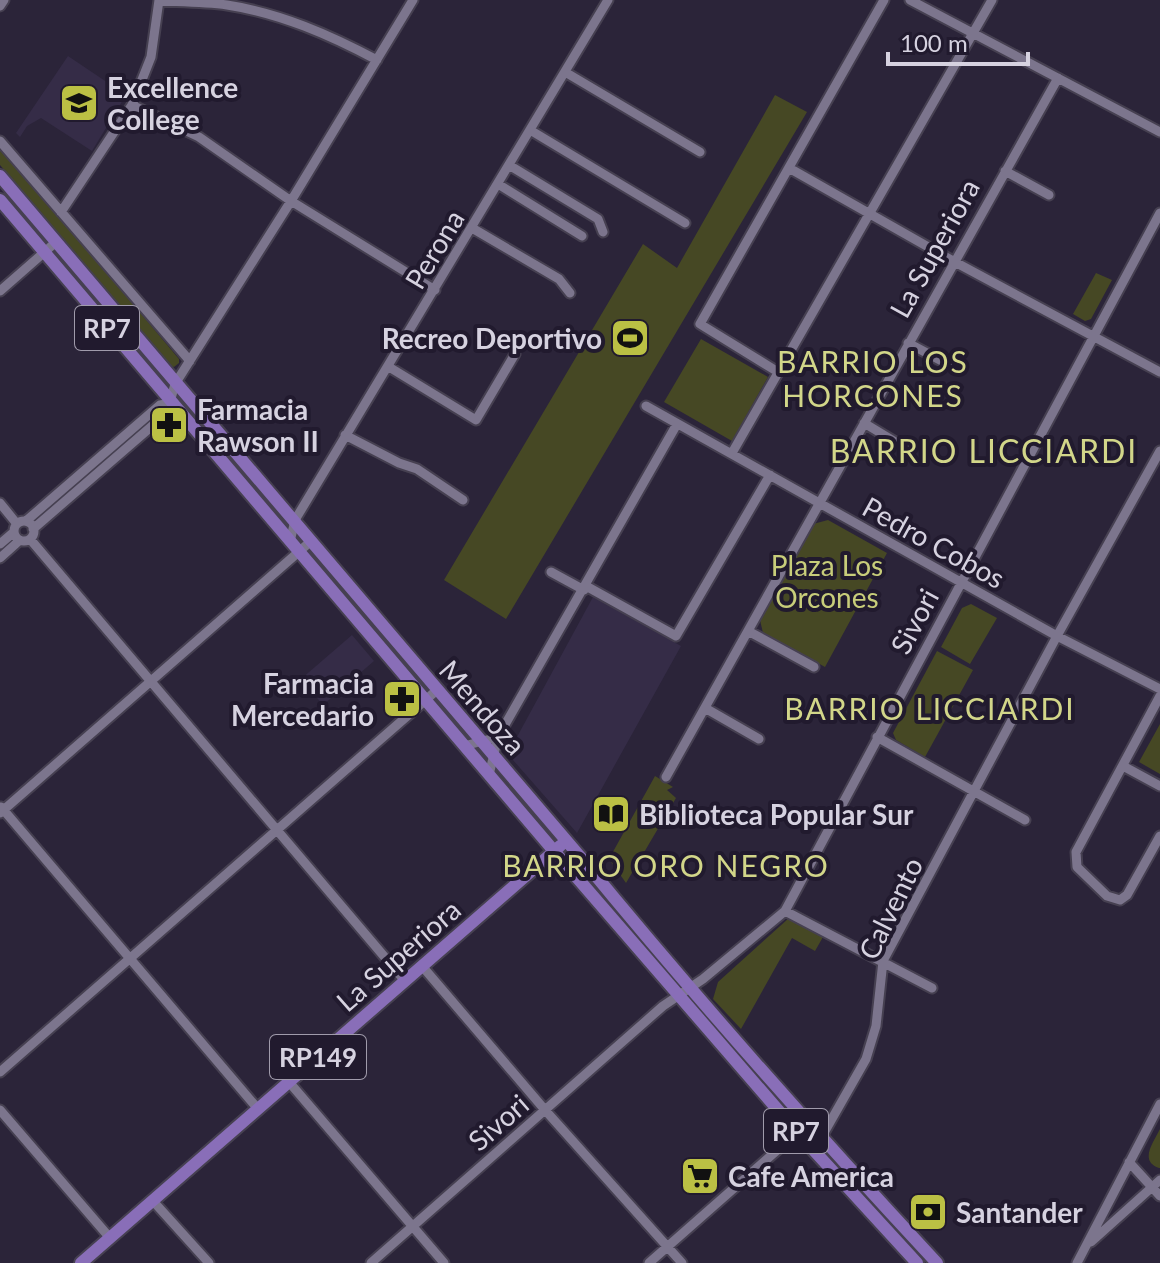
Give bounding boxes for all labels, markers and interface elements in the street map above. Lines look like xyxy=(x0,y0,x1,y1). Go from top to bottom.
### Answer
scale bar xyxy=(888,16,1028,66)
text: 100 m xyxy=(900,28,968,57)
place label: Excellence College xyxy=(107,70,238,136)
school or university icon: Excellence College xyxy=(58,82,100,124)
street label: La Superiora xyxy=(882,173,986,323)
street label: Perona xyxy=(397,203,471,295)
road number: RP7 xyxy=(75,306,139,350)
sports icon: Recreo Deportivo xyxy=(609,317,651,359)
place label: Recreo Deportivo xyxy=(382,321,602,355)
district label: BARRIO LOS HORCONES xyxy=(777,343,969,413)
place label: Farmacia Rawson II xyxy=(197,392,319,458)
pharmacy icon: Farmacia Rawson II xyxy=(148,404,190,446)
district label: BARRIO LICCIARDI xyxy=(830,431,1138,470)
street label: Pedro Cobos xyxy=(857,489,1011,595)
park label: Plaza Los Orcones xyxy=(771,548,883,614)
street label: Sivori xyxy=(883,583,945,659)
street label: Mendoza xyxy=(433,653,533,761)
place label: Farmacia Mercedario xyxy=(231,666,374,732)
pharmacy icon: Farmacia Mercedario xyxy=(381,678,423,720)
district label: BARRIO LICCIARDI xyxy=(784,690,1076,726)
library icon: Biblioteca Popular Sur xyxy=(590,793,632,835)
place label: Biblioteca Popular Sur xyxy=(639,797,914,831)
district label: BARRIO ORO NEGRO xyxy=(502,847,830,883)
street label: Calvento xyxy=(851,851,929,965)
street label: La Superiora xyxy=(329,892,467,1018)
road number: RP149 xyxy=(270,1035,366,1079)
street label: Sivori xyxy=(461,1087,535,1157)
road number: RP7 xyxy=(764,1109,828,1153)
supermarket icon: Cafe America xyxy=(679,1155,721,1197)
place label: Cafe America xyxy=(728,1159,894,1193)
bank icon: Santander xyxy=(907,1191,949,1233)
place label: Santander xyxy=(956,1195,1083,1229)

